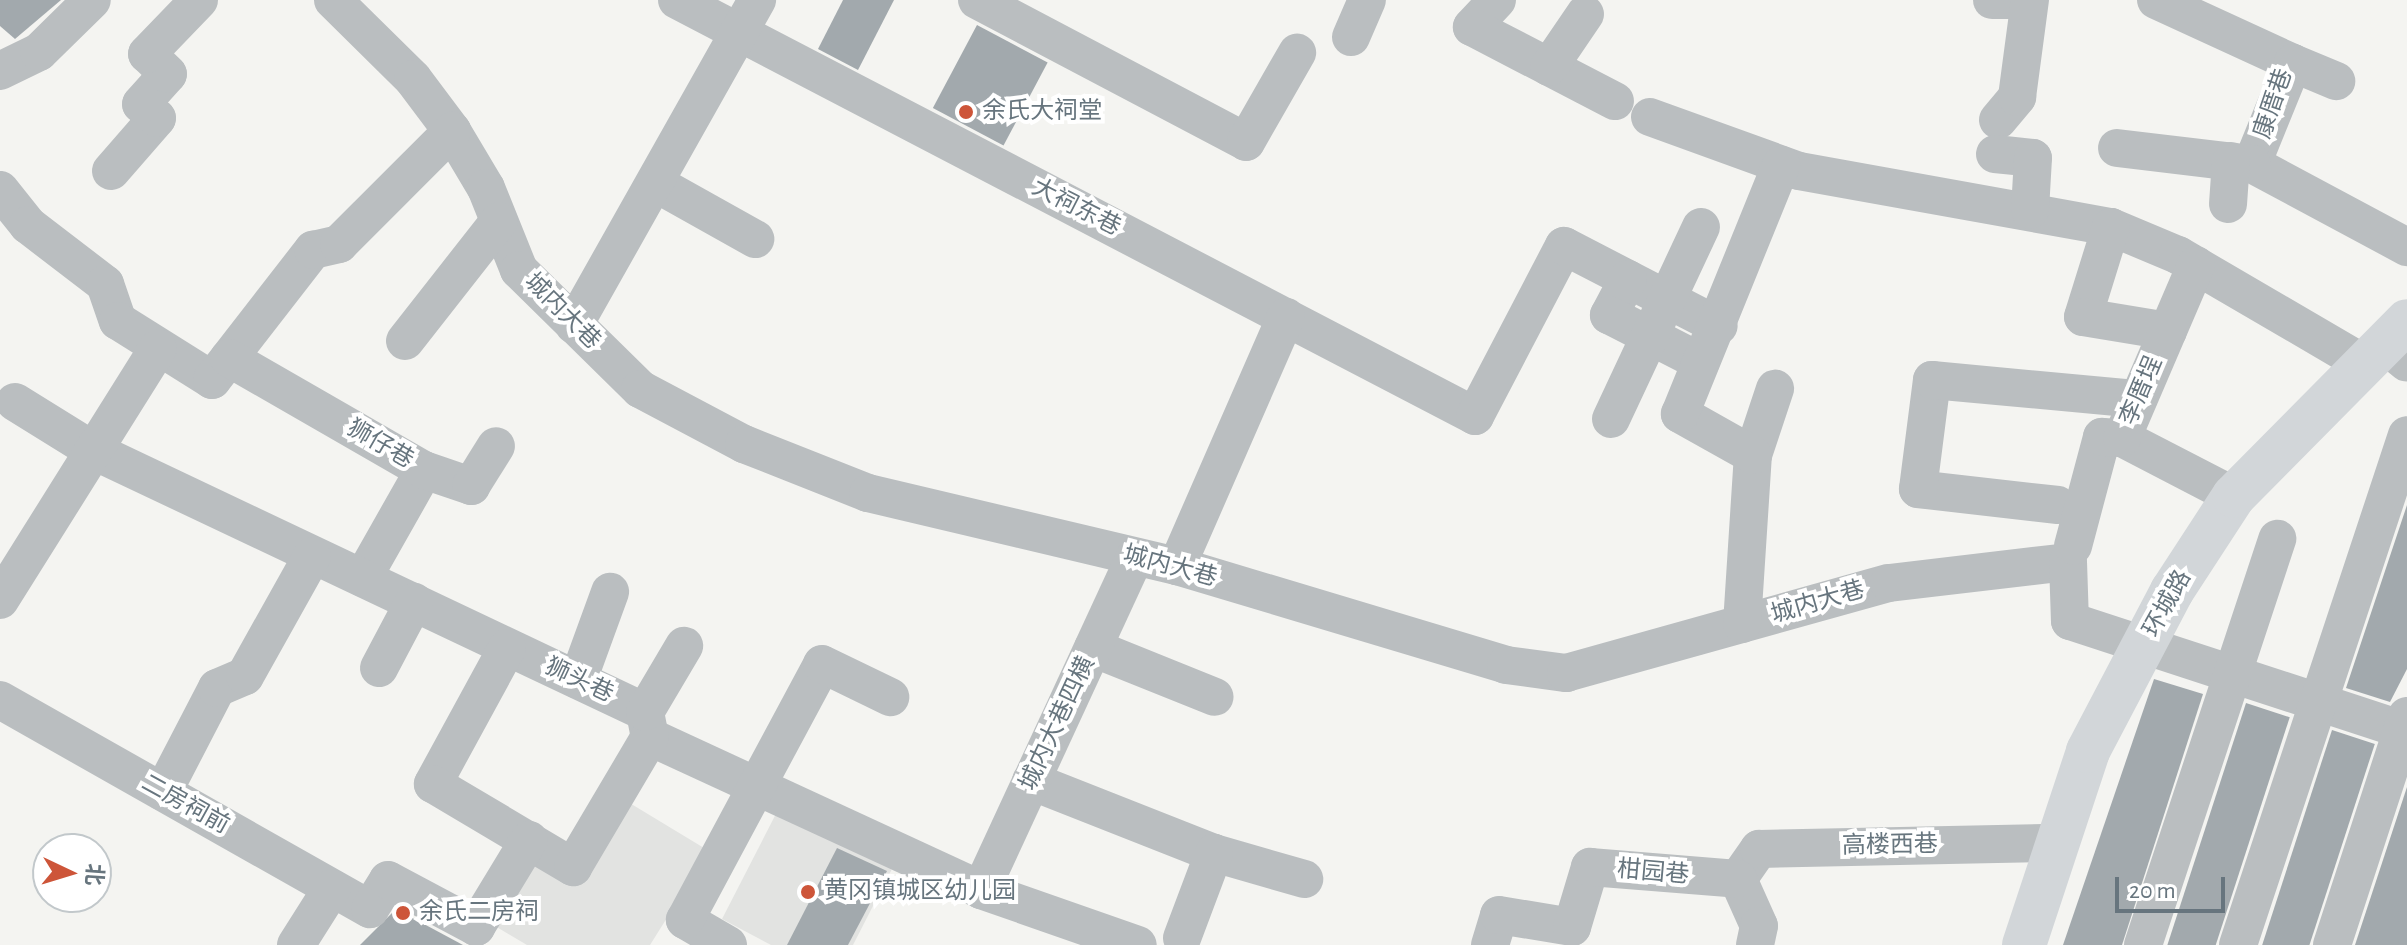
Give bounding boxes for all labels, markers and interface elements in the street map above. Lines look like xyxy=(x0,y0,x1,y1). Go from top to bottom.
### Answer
street label: 康厝巷 xyxy=(2249,65,2299,143)
place label: 余氏大祠堂 xyxy=(982,98,1102,126)
marker: 余氏大祠堂 xyxy=(957,103,975,121)
street label: 大祠东巷 xyxy=(1027,173,1125,243)
street label: 城内大巷 xyxy=(518,268,606,356)
street label: 李厝埕 xyxy=(2115,352,2169,430)
street label: 狮仔巷 xyxy=(342,415,418,475)
street label: 城内大巷 xyxy=(1120,541,1220,593)
street label: 环城路 xyxy=(2138,566,2198,642)
street label: 城内大巷 xyxy=(1768,576,1868,630)
street label: 狮头巷 xyxy=(540,653,618,709)
street label: 城内大巷四横 xyxy=(1015,653,1101,795)
street label: 二房祠前 xyxy=(136,769,234,841)
street label: 高楼西巷 xyxy=(1842,831,1938,861)
north arrow xyxy=(32,833,112,913)
street label: 柑园巷 xyxy=(1616,856,1690,890)
scale bar xyxy=(2119,861,2229,911)
text: 北 xyxy=(82,863,106,886)
place label: 黄冈镇城区幼儿园 xyxy=(824,878,1016,906)
text: 20 m xyxy=(2129,879,2176,903)
marker: 黄冈镇城区幼儿园 xyxy=(799,883,817,901)
place label: 余氏二房祠 xyxy=(419,899,539,927)
marker: 余氏二房祠 xyxy=(394,904,412,922)

